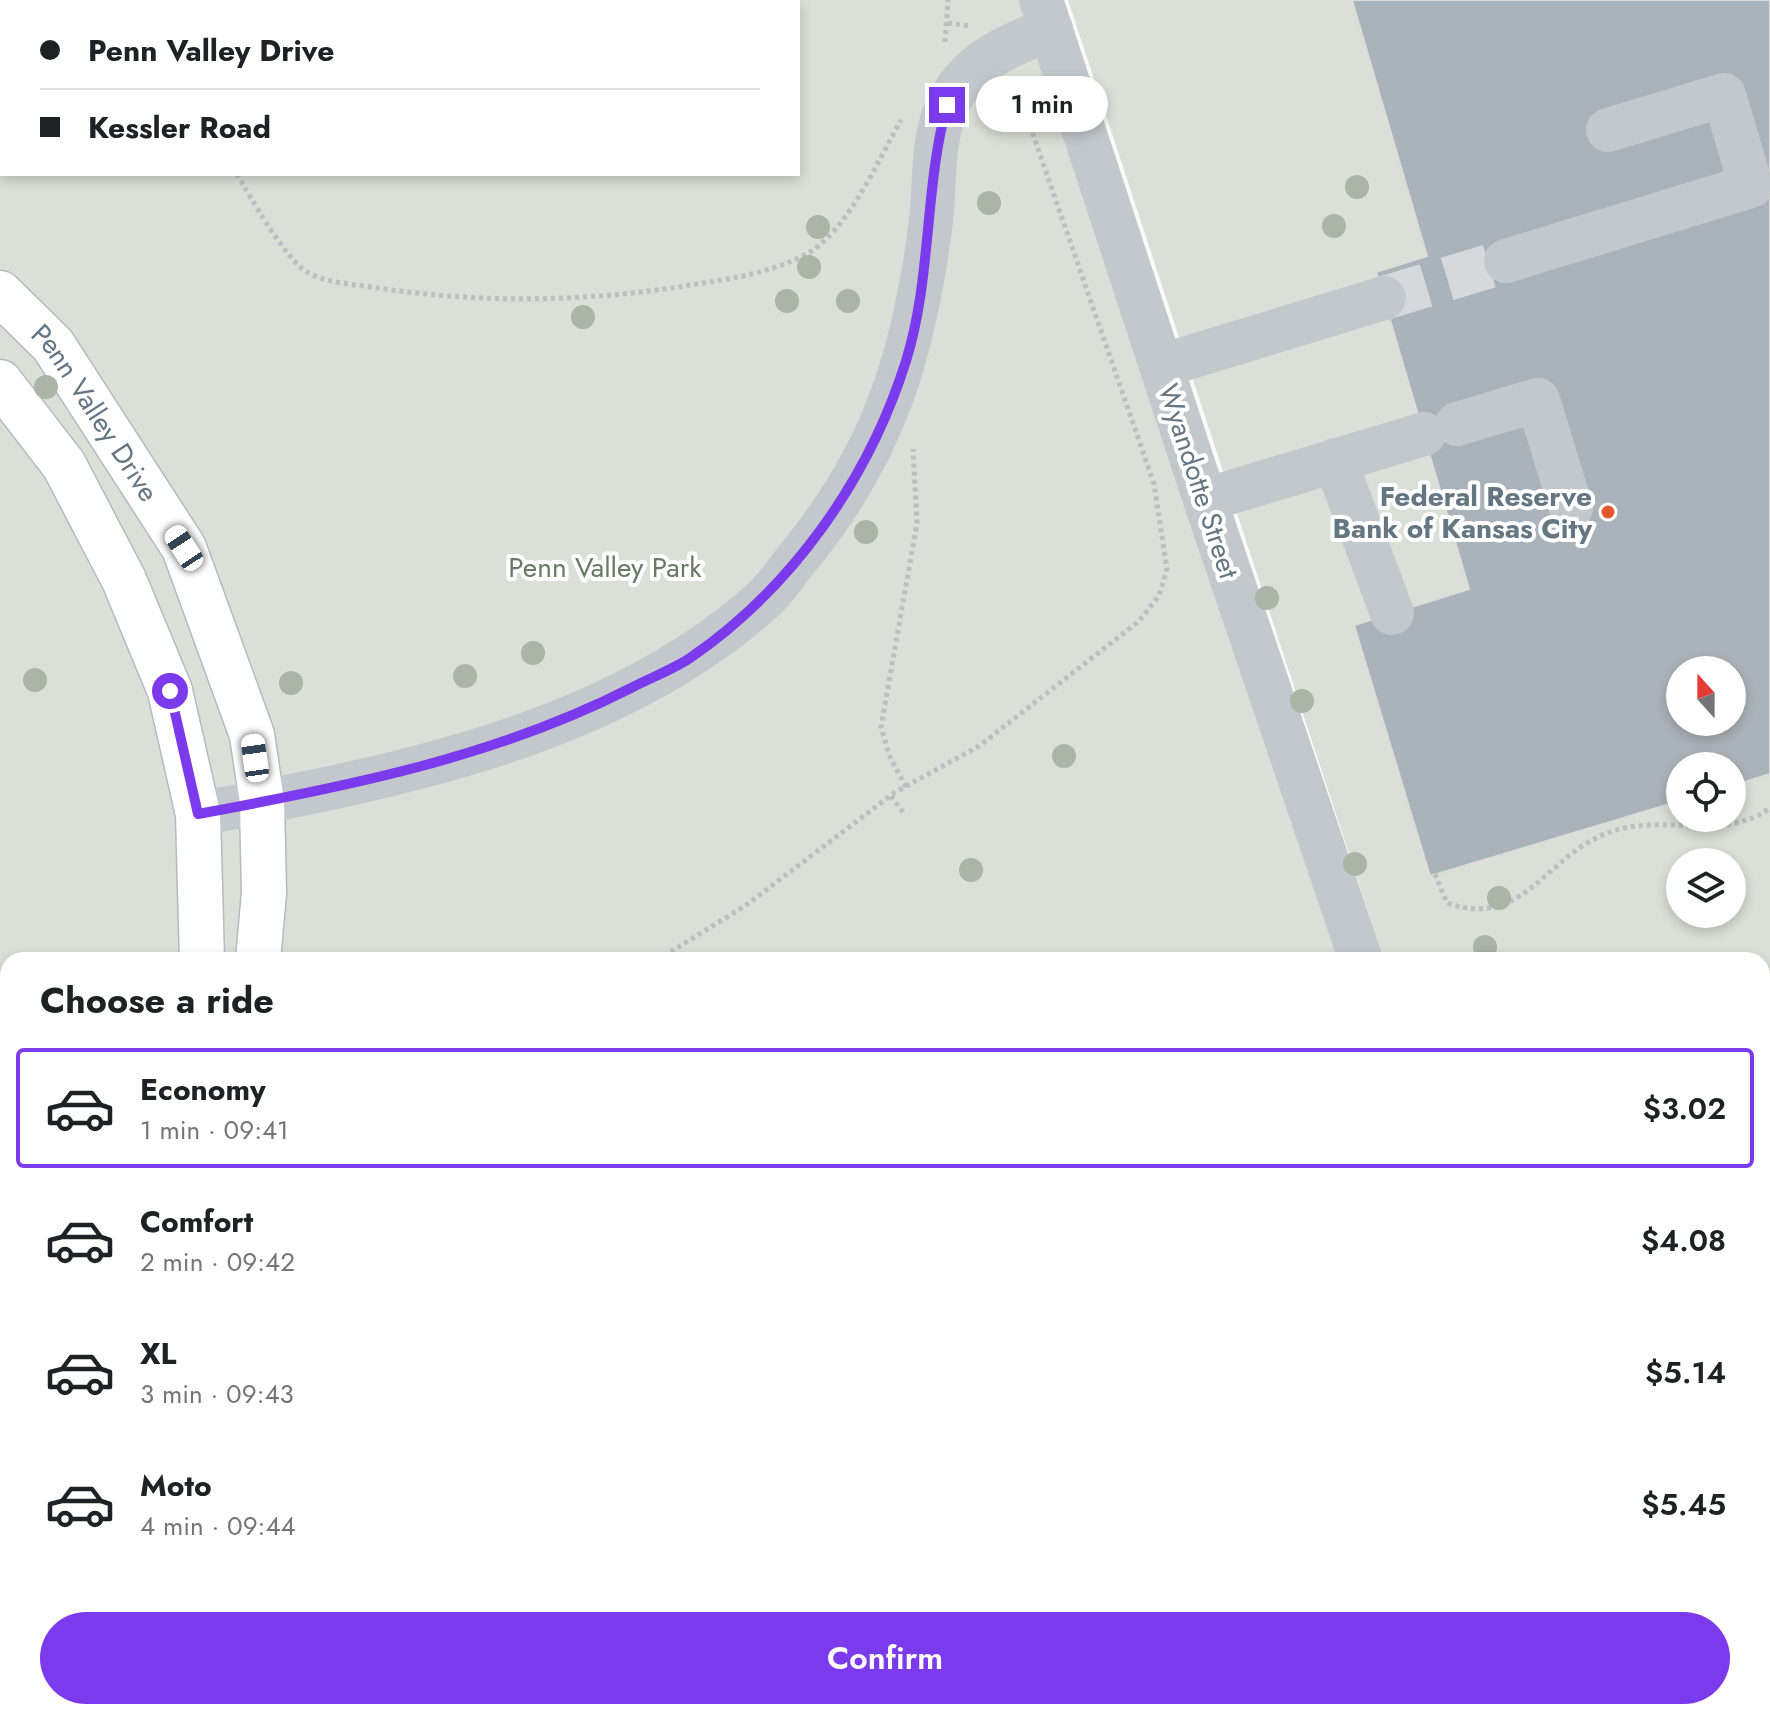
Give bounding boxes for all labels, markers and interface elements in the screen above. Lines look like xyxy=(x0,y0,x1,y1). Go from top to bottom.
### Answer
text: Penn Valley Drive xyxy=(88,29,334,72)
callout: 1 min xyxy=(975,77,1107,133)
text: 1 min xyxy=(1010,85,1074,123)
route end xyxy=(929,87,965,123)
text: Kessler Road xyxy=(88,106,271,149)
street label: Penn Valley Drive xyxy=(22,315,169,510)
street label: Wyandotte Street xyxy=(1148,379,1249,584)
place label: Federal Reserve Bank of Kansas City xyxy=(1332,476,1592,549)
marker: Federal Reserve Bank of Kansas City xyxy=(1599,503,1617,521)
car xyxy=(161,521,207,575)
park label: Penn Valley Park xyxy=(508,547,702,588)
north arrow xyxy=(1666,656,1746,736)
map controls xyxy=(1666,656,1746,928)
route start xyxy=(152,673,188,709)
car xyxy=(240,733,270,783)
button: locate xyxy=(1666,752,1746,832)
button: layers xyxy=(1666,848,1746,928)
text: Choose a ride xyxy=(40,974,274,1026)
text: Economy xyxy=(140,1068,266,1111)
icon: car xyxy=(44,1072,116,1144)
text: $3.02 xyxy=(1643,1087,1726,1130)
text: 1 min · 09:41 xyxy=(140,1111,289,1149)
text: Comfort xyxy=(140,1200,253,1243)
icon: car xyxy=(44,1204,116,1276)
text: $4.08 xyxy=(1641,1219,1726,1262)
text: 2 min · 09:42 xyxy=(140,1243,295,1281)
text: XL xyxy=(140,1332,176,1375)
icon: car xyxy=(44,1336,116,1408)
text: $5.14 xyxy=(1645,1351,1726,1394)
text: 3 min · 09:43 xyxy=(140,1375,294,1413)
text: Moto xyxy=(140,1464,212,1507)
icon: car xyxy=(44,1468,116,1540)
text: $5.45 xyxy=(1641,1483,1726,1526)
text: 4 min · 09:44 xyxy=(140,1507,296,1545)
button: Confirm xyxy=(40,1612,1730,1704)

